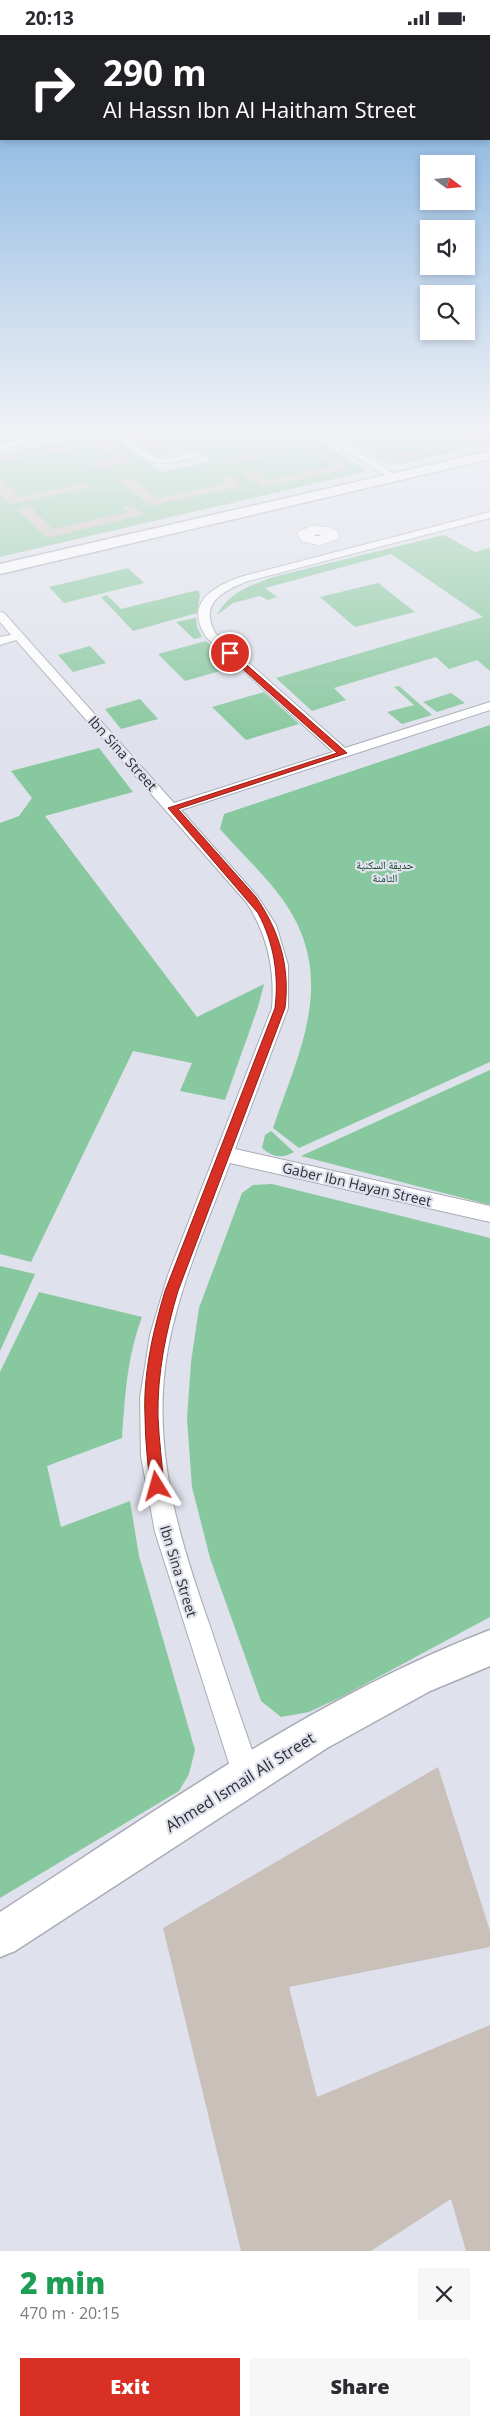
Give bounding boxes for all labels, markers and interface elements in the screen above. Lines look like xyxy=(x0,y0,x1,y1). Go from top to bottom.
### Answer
text: 20:13 xyxy=(25,5,74,31)
text: 290 m xyxy=(103,49,207,96)
icon: right xyxy=(20,55,85,120)
text: Al Hassn Ibn Al Haitham Street xyxy=(103,94,416,124)
north arrow xyxy=(420,155,475,210)
map controls xyxy=(420,155,475,340)
button: sound xyxy=(420,220,475,275)
button: search xyxy=(420,285,475,340)
pin xyxy=(209,632,251,674)
icon: arrive xyxy=(216,639,244,667)
street label: Ibn Sina Street xyxy=(84,711,162,795)
park label: حديقة السكنية الثامنة xyxy=(356,857,414,885)
street label: Gaber Ibn Hayan Street xyxy=(280,1158,434,1210)
position arrow xyxy=(130,1459,182,1511)
street label: Ibn Sina Street xyxy=(156,1523,202,1619)
street label: Ahmed Ismail Ali Street xyxy=(161,1727,319,1837)
text: 2 min xyxy=(20,2262,105,2303)
button: close xyxy=(418,2268,470,2320)
text: 470 m · 20:15 xyxy=(20,2302,120,2324)
button: Exit xyxy=(20,2358,240,2416)
button: Share xyxy=(250,2358,470,2416)

